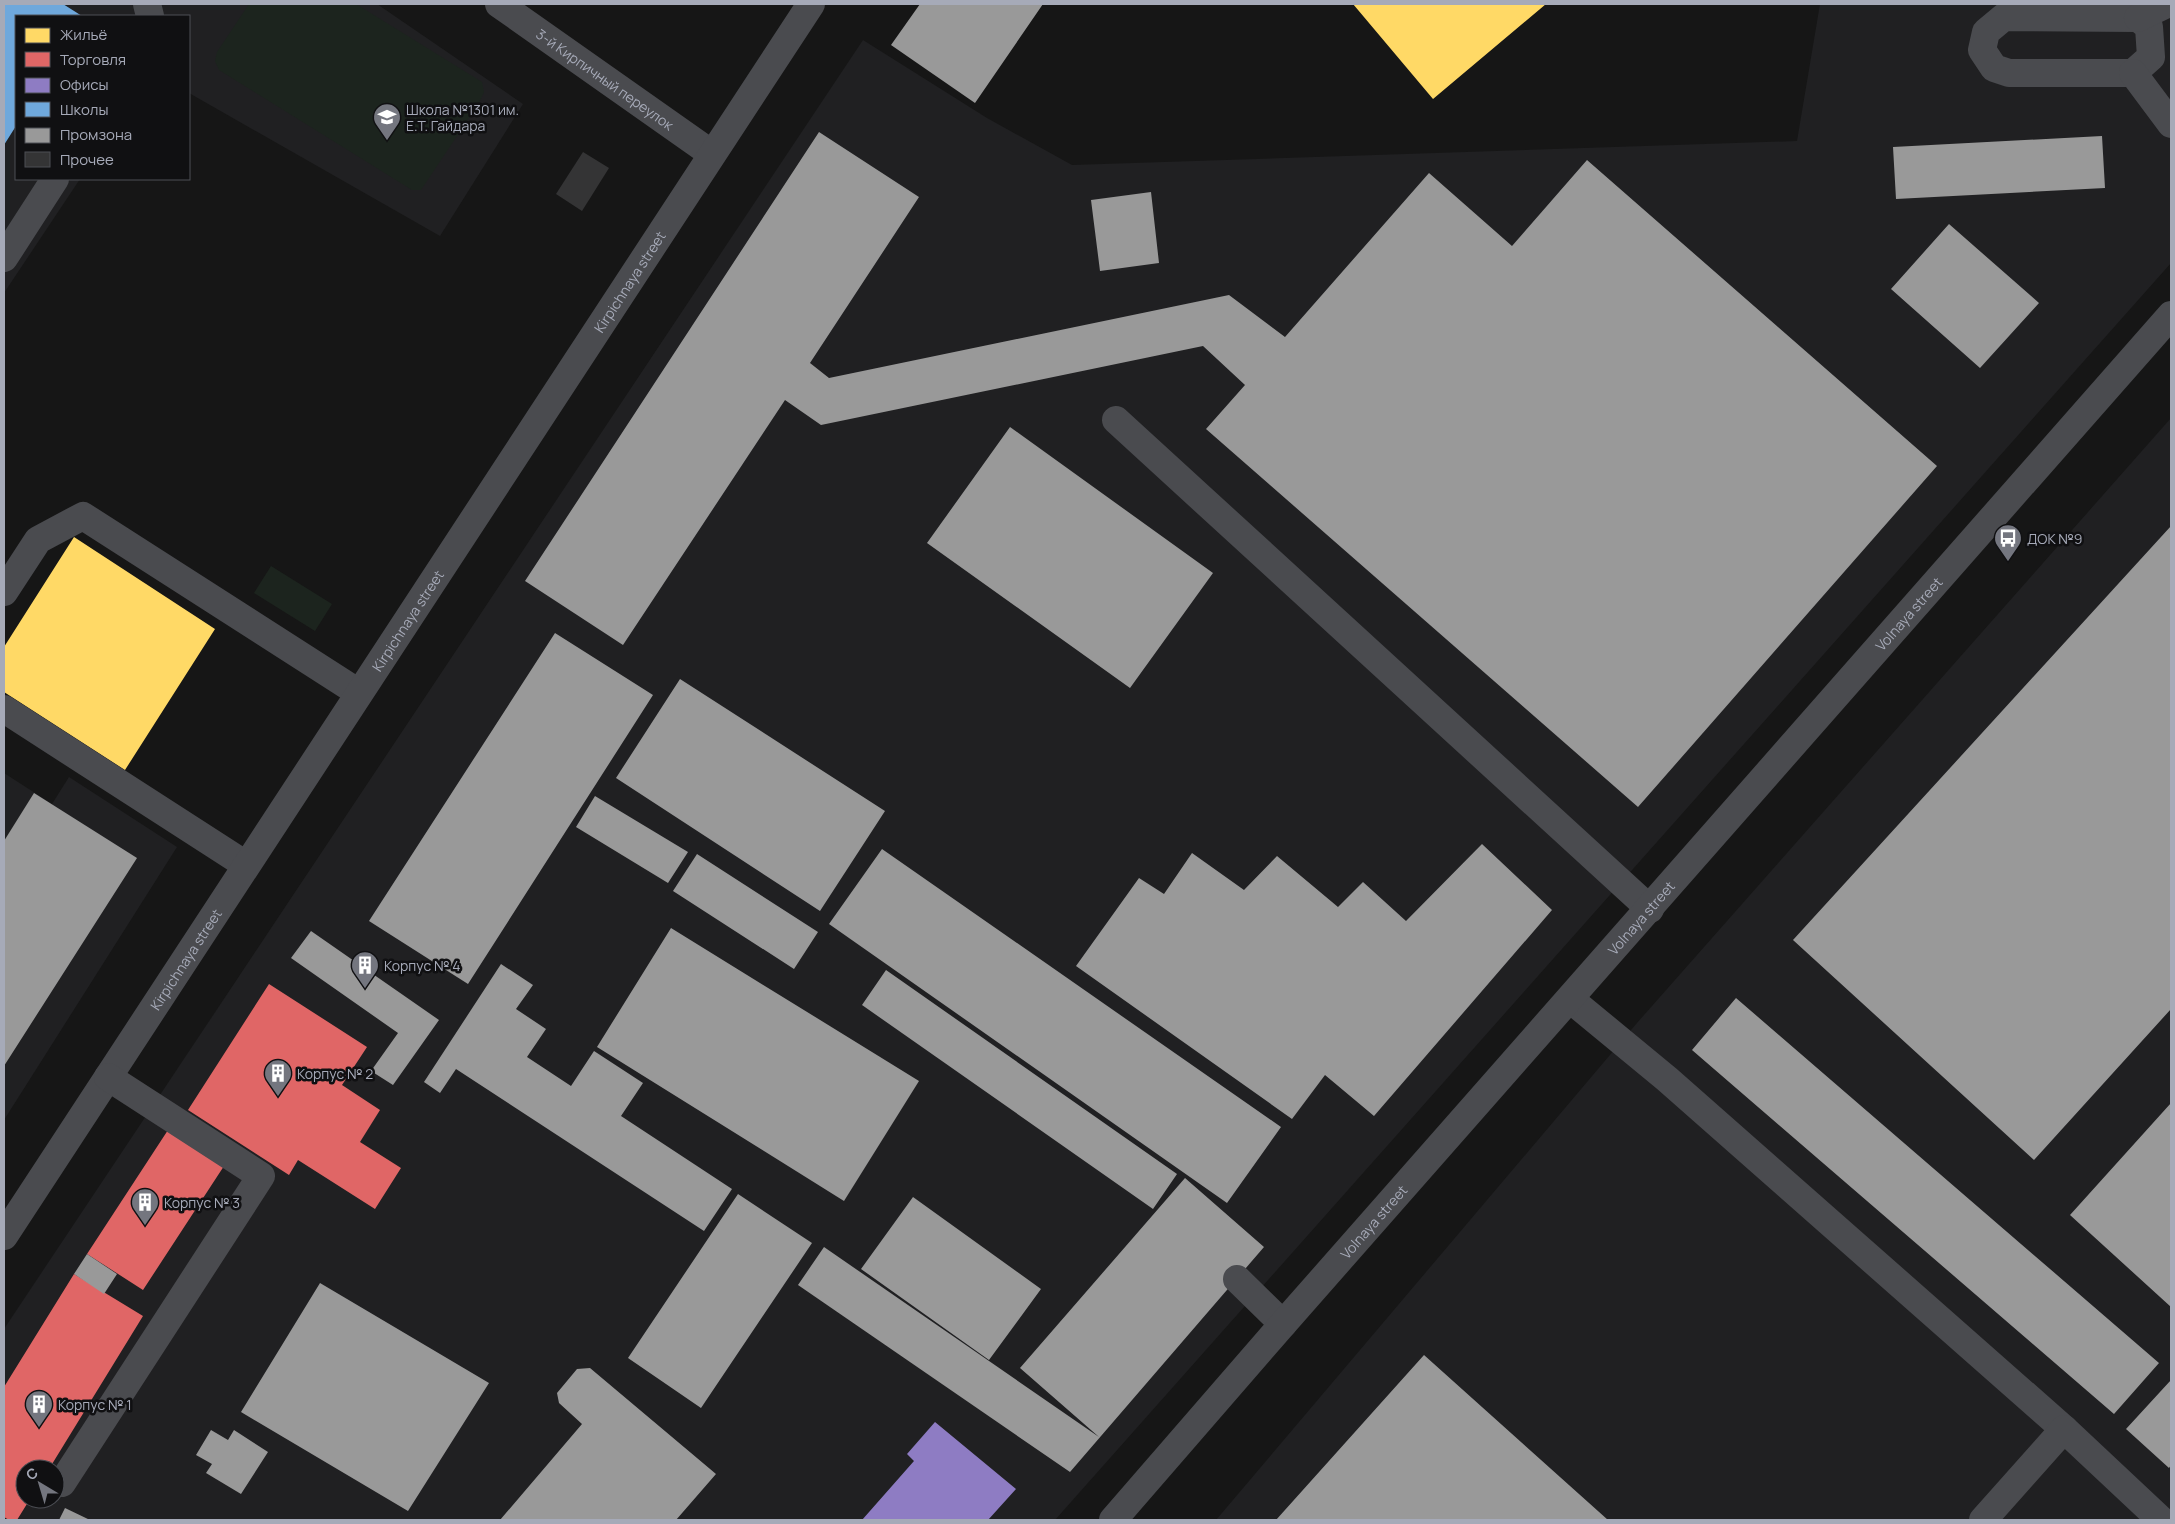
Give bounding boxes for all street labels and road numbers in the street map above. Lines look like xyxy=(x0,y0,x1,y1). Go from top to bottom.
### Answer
street label: 3-й Кирпичный переулок xyxy=(533,24,679,134)
street label: Kirpichnaya street xyxy=(589,227,670,336)
street label: Kirpichnaya street xyxy=(367,566,448,675)
street label: Volnaya street xyxy=(1871,572,1946,654)
street label: Volnaya street xyxy=(1603,876,1679,958)
street label: Kirpichnaya street xyxy=(145,904,226,1013)
street label: Volnaya street xyxy=(1336,1180,1411,1262)

